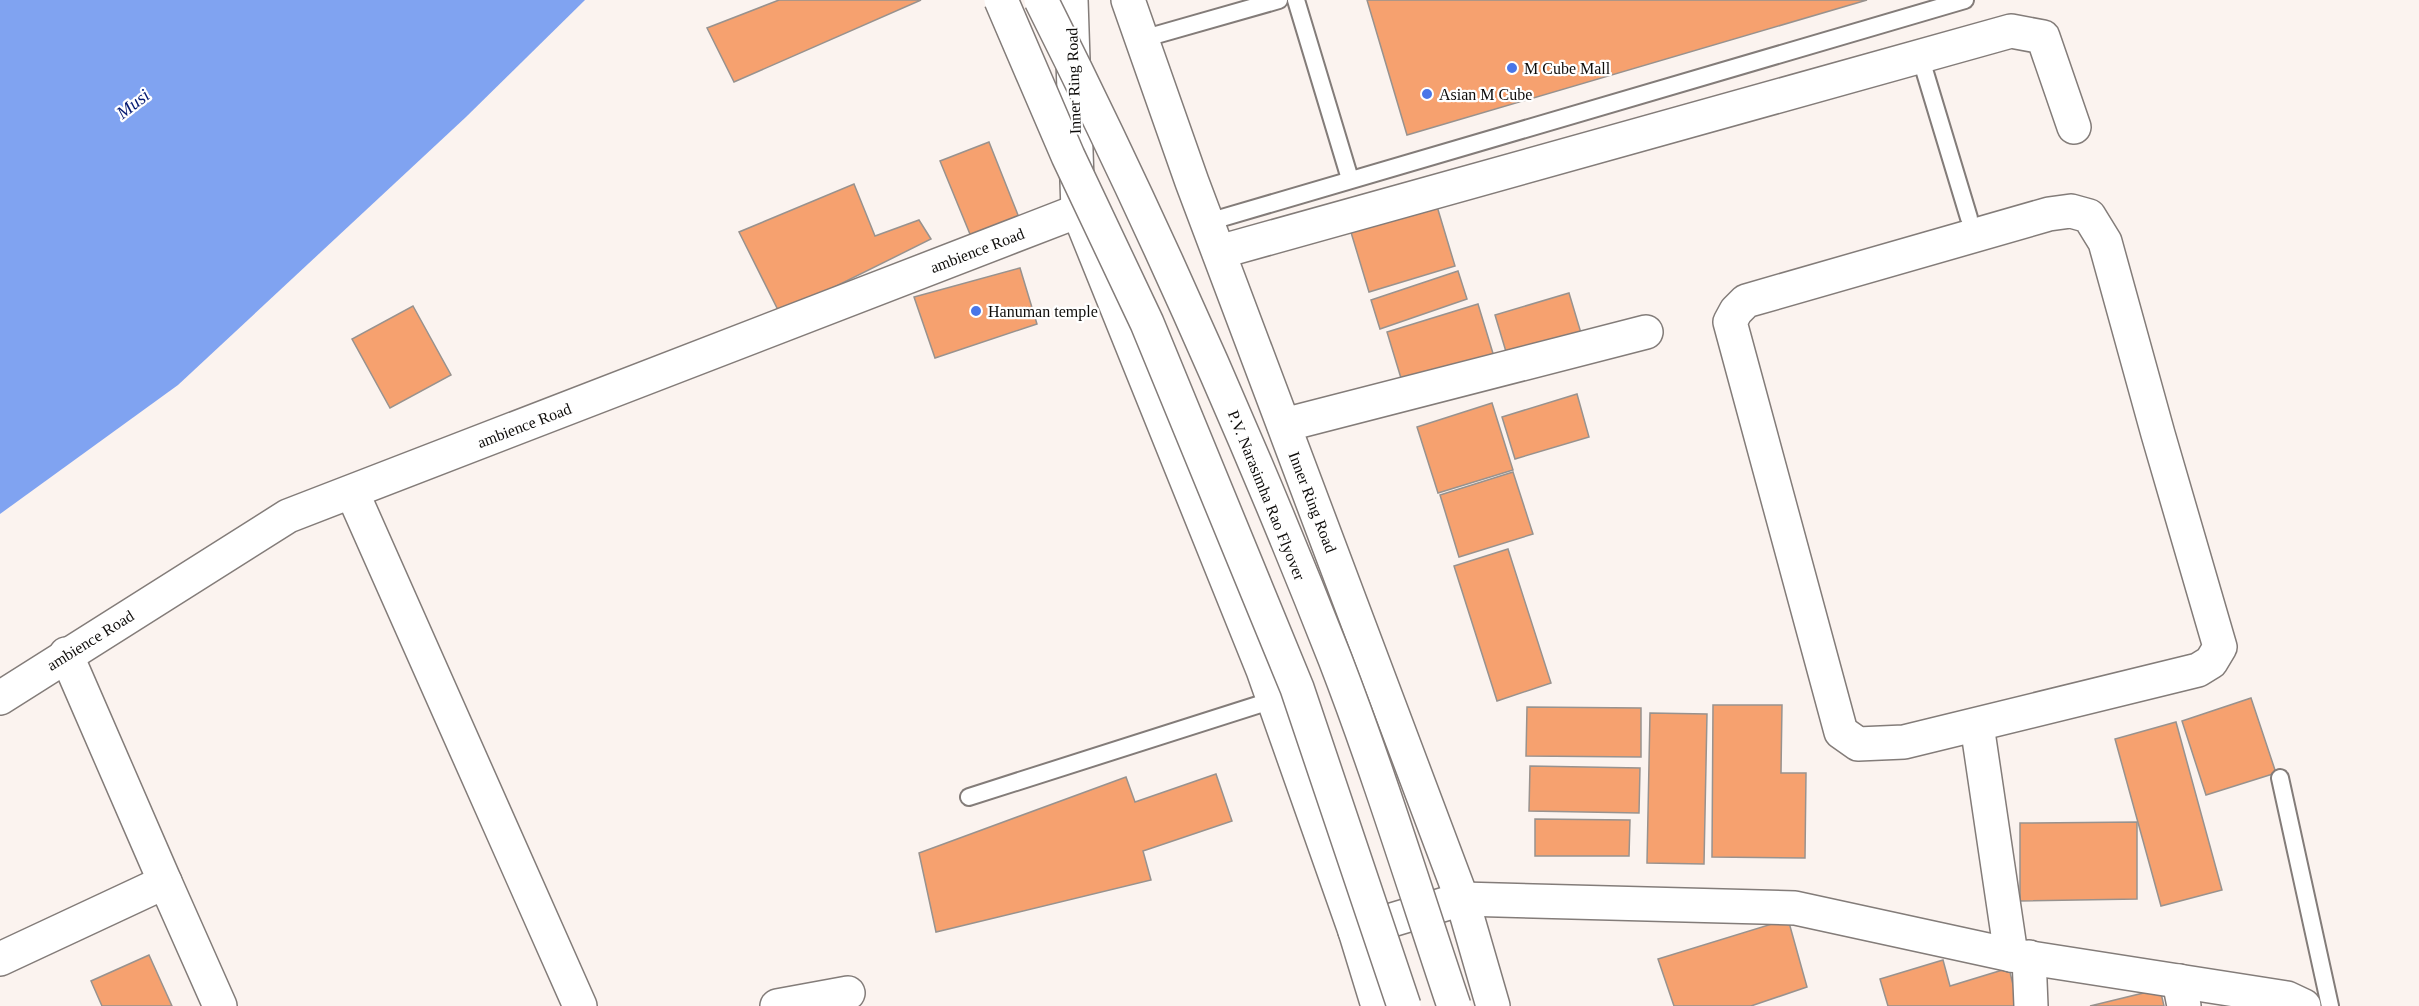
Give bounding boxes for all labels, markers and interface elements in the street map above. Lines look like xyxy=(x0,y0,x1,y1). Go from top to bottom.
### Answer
street label: Inner Ring Road xyxy=(1063,27,1085,135)
place label: M Cube Mall xyxy=(1524,60,1611,77)
marker: M Cube Mall xyxy=(1505,61,1519,75)
water label: Musi xyxy=(112,85,153,124)
place label: Asian M Cube xyxy=(1439,86,1532,103)
marker: Asian M Cube xyxy=(1420,87,1434,101)
street label: ambience Road xyxy=(928,225,1026,276)
place label: Hanuman temple xyxy=(988,303,1098,321)
marker: Hanuman temple xyxy=(969,304,983,318)
street label: ambience Road xyxy=(475,400,573,451)
street label: P.V. Narasimha Rao Flyover xyxy=(1224,408,1309,583)
street label: Inner Ring Road xyxy=(1285,449,1340,555)
street label: ambience Road xyxy=(44,607,137,674)

